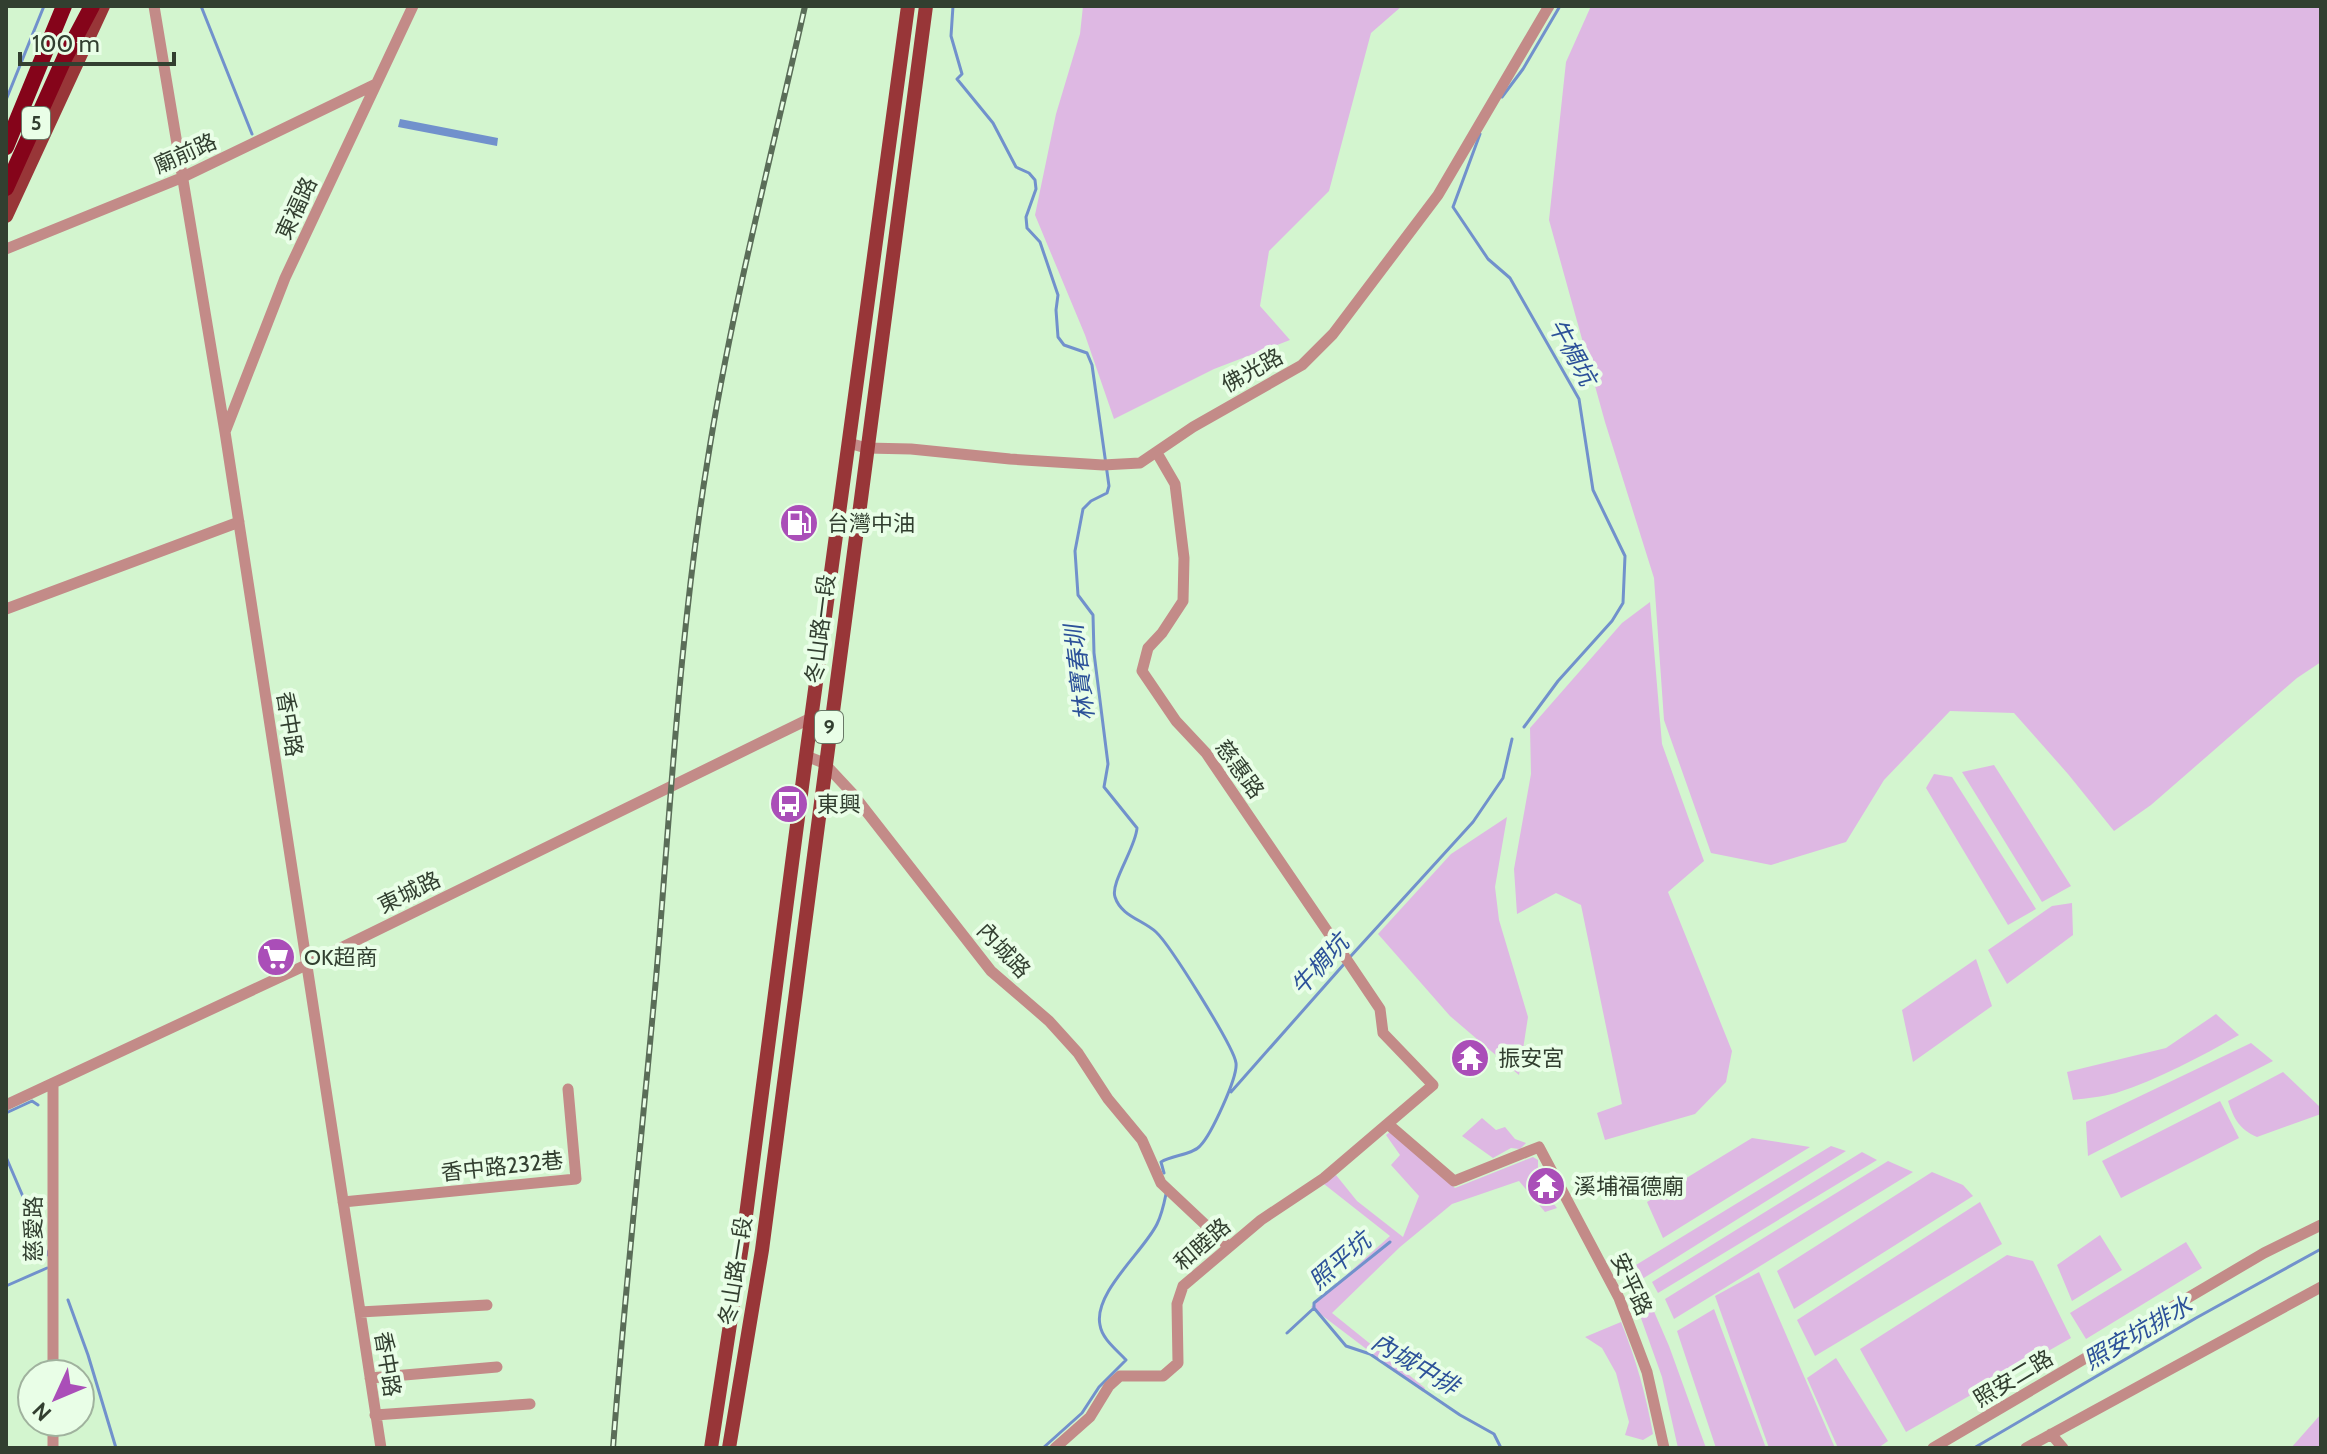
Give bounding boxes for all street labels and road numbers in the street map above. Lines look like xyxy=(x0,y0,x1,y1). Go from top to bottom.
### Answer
road number: 5 xyxy=(22,107,50,139)
street label: 廟前路 xyxy=(150,128,221,179)
street label: 東福路 xyxy=(270,173,323,244)
street label: 佛光路 xyxy=(1217,343,1288,398)
street label: 冬山路一段 xyxy=(800,573,841,685)
street label: 香中路 xyxy=(271,689,308,759)
road number: 9 xyxy=(815,711,843,743)
street label: 慈惠路 xyxy=(1209,735,1270,804)
street label: 東城路 xyxy=(374,866,445,919)
street label: 內城路 xyxy=(971,917,1036,984)
street label: 香中路232巷 xyxy=(439,1147,565,1186)
street label: 慈愛路 xyxy=(20,1196,47,1262)
street label: 和睦路 xyxy=(1169,1213,1236,1276)
street label: 冬山路一段 xyxy=(714,1215,757,1328)
street label: 安平路 xyxy=(1605,1249,1658,1320)
street label: 香中路 xyxy=(369,1329,406,1399)
street label: 照安二路 xyxy=(1969,1344,2058,1413)

